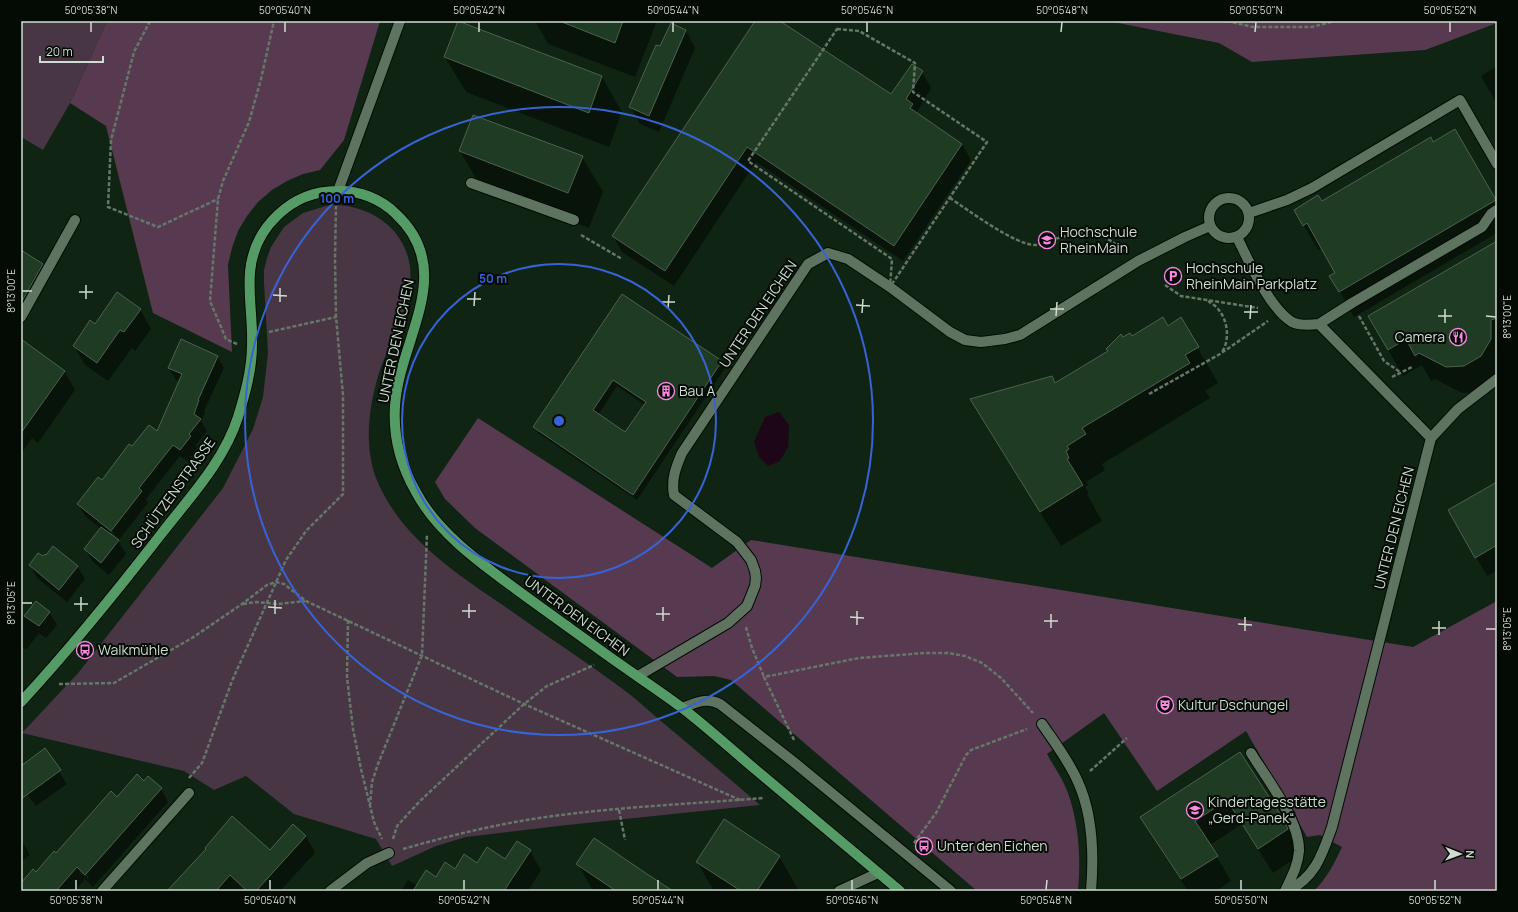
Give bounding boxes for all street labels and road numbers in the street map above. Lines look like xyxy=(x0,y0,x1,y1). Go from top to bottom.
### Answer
street label: UNTER DEN EICHEN xyxy=(715,256,801,371)
street label: UNTER DEN EICHEN xyxy=(373,278,418,404)
street label: SCHÜTZENSTRASSE xyxy=(126,434,219,552)
street label: UNTER DEN EICHEN xyxy=(1369,465,1418,591)
street label: UNTER DEN EICHEN xyxy=(521,571,634,660)

